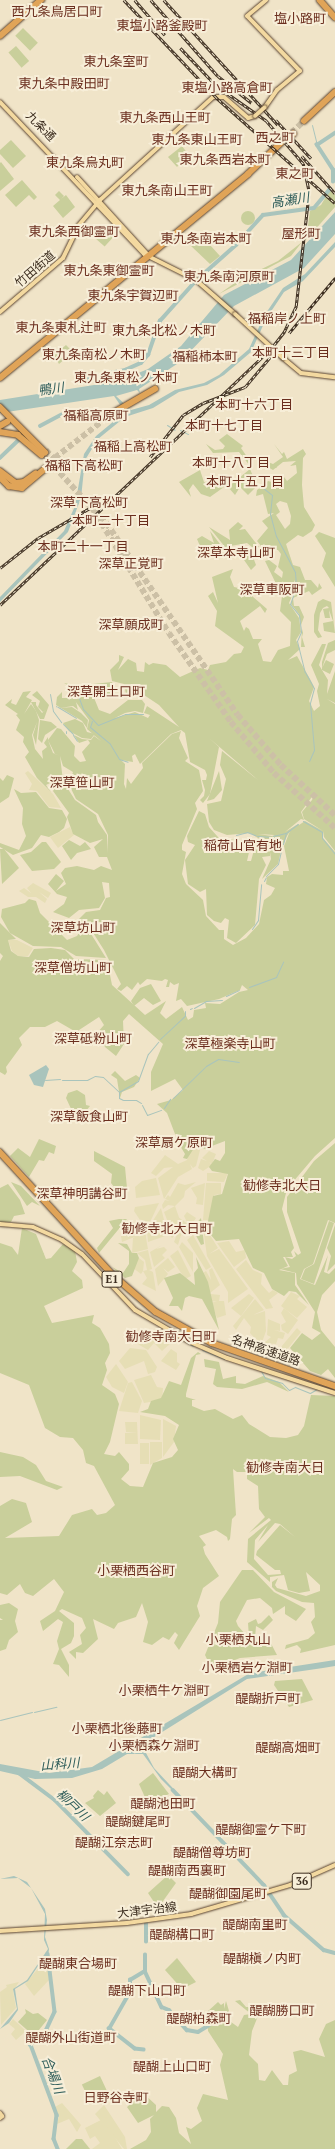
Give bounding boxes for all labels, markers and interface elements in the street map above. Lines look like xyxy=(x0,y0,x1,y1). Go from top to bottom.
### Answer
district label: 西九条鳥居口町 xyxy=(12,3,102,19)
district label: 塩小路町 xyxy=(274,10,326,26)
district label: 東塩小路釜殿町 xyxy=(117,17,207,33)
district label: 東九条室町 xyxy=(84,53,148,69)
district label: 東九条中殿田町 xyxy=(19,75,109,91)
district label: 東塩小路高倉町 xyxy=(182,79,272,95)
street label: 九条通 xyxy=(23,108,59,144)
district label: 東九条西山王町 xyxy=(120,109,210,125)
district label: 西之町 xyxy=(256,129,294,145)
district label: 東九条東山王町 xyxy=(152,131,242,147)
district label: 東九条西岩本町 xyxy=(180,151,270,167)
district label: 東九条烏丸町 xyxy=(46,154,124,170)
district label: 東之町 xyxy=(276,165,314,181)
district label: 東九条南山王町 xyxy=(122,182,212,198)
water label: 高瀬川 xyxy=(270,189,310,211)
district label: 東九条西御霊町 xyxy=(29,223,119,239)
district label: 屋形町 xyxy=(282,225,320,241)
district label: 東九条南岩本町 xyxy=(161,230,251,246)
street label: 竹田街道 xyxy=(12,248,58,290)
district label: 東九条東御霊町 xyxy=(64,262,154,278)
district label: 東九条南河原町 xyxy=(184,268,274,284)
district label: 東九条宇賀辺町 xyxy=(88,287,178,303)
district label: 福稲岸ノ上町 xyxy=(248,310,326,326)
district label: 東九条東札辻町 xyxy=(16,319,106,335)
district label: 東九条北松ノ木町 xyxy=(112,322,216,338)
district label: 本町十三丁目 xyxy=(252,344,330,360)
district label: 東九条南松ノ木町 xyxy=(42,346,146,362)
district label: 福稲柿本町 xyxy=(173,348,237,364)
district label: 東九条東松ノ木町 xyxy=(74,369,178,385)
water label: 鴨川 xyxy=(37,379,65,399)
district label: 本町十六丁目 xyxy=(215,396,293,412)
district label: 福稲高原町 xyxy=(64,407,128,423)
district label: 本町十七丁目 xyxy=(185,417,263,433)
district label: 福稲上高松町 xyxy=(94,438,172,454)
district label: 本町十八丁目 xyxy=(192,454,270,470)
district label: 福稲下高松町 xyxy=(45,457,123,473)
district label: 本町十五丁目 xyxy=(206,473,284,489)
district label: 深草下高松町 xyxy=(50,494,128,510)
district label: 本町二十丁目 xyxy=(72,512,150,528)
district label: 本町二十一丁目 xyxy=(38,538,128,554)
district label: 深草本寺山町 xyxy=(197,544,275,560)
district label: 深草正覚町 xyxy=(99,555,163,571)
district label: 深草車阪町 xyxy=(240,581,304,597)
district label: 深草願成町 xyxy=(99,616,163,632)
district label: 深草開土口町 xyxy=(67,683,145,699)
district label: 深草笹山町 xyxy=(50,774,114,790)
district label: 稲荷山官有地 xyxy=(204,837,282,853)
district label: 深草坊山町 xyxy=(51,919,115,935)
district label: 深草僧坊山町 xyxy=(34,959,112,975)
district label: 深草砥粉山町 xyxy=(54,1030,132,1046)
district label: 深草極楽寺山町 xyxy=(185,1035,275,1051)
district label: 深草飯食山町 xyxy=(50,1108,128,1124)
district label: 深草扇ケ原町 xyxy=(135,1134,213,1150)
district label: 勧修寺北大日 xyxy=(243,1177,321,1193)
district label: 深草神明講谷町 xyxy=(37,1185,127,1201)
district label: 勧修寺北大日町 xyxy=(122,1220,212,1236)
road number: E1 xyxy=(101,1270,123,1288)
district label: 勧修寺南大日町 xyxy=(126,1328,216,1344)
street label: 名神高速道路 xyxy=(230,1331,302,1369)
district label: 勧修寺南大日 xyxy=(246,1459,324,1475)
district label: 小栗栖西谷町 xyxy=(97,1562,175,1578)
district label: 小栗栖丸山 xyxy=(206,1631,270,1647)
district label: 小栗栖岩ケ淵町 xyxy=(202,1659,292,1675)
district label: 小栗栖牛ケ淵町 xyxy=(119,1682,209,1698)
district label: 醍醐折戸町 xyxy=(236,1690,300,1706)
district label: 小栗栖北後藤町 xyxy=(72,1720,162,1736)
district label: 小栗栖森ケ淵町 xyxy=(109,1737,199,1753)
district label: 醍醐高畑町 xyxy=(256,1739,320,1755)
water label: 山科川 xyxy=(40,1755,80,1773)
district label: 醍醐大構町 xyxy=(173,1764,237,1780)
water label: 柳戸川 xyxy=(54,1786,92,1824)
district label: 醍醐池田町 xyxy=(131,1795,195,1811)
district label: 醍醐鍵尾町 xyxy=(106,1813,170,1829)
district label: 醍醐御霊ケ下町 xyxy=(216,1821,306,1837)
district label: 醍醐江奈志町 xyxy=(75,1834,153,1850)
district label: 醍醐僧尊坊町 xyxy=(173,1844,251,1860)
district label: 醍醐南西裏町 xyxy=(148,1862,226,1878)
road number: 36 xyxy=(291,1872,313,1890)
district label: 醍醐御園尾町 xyxy=(189,1885,267,1901)
street label: 大津宇治線 xyxy=(116,1899,178,1921)
district label: 醍醐南里町 xyxy=(223,1916,287,1932)
district label: 醍醐構口町 xyxy=(150,1926,214,1942)
district label: 醍醐槇ノ内町 xyxy=(223,1950,301,1966)
district label: 醍醐東合場町 xyxy=(39,1955,117,1971)
district label: 醍醐下山口町 xyxy=(108,1982,186,1998)
district label: 醍醐勝口町 xyxy=(250,2002,314,2018)
district label: 醍醐柏森町 xyxy=(167,2010,231,2026)
district label: 醍醐外山街道町 xyxy=(26,2029,116,2045)
water label: 合場川 xyxy=(39,2054,67,2096)
district label: 醍醐上山口町 xyxy=(133,2058,211,2074)
district label: 日野谷寺町 xyxy=(84,2089,148,2105)

